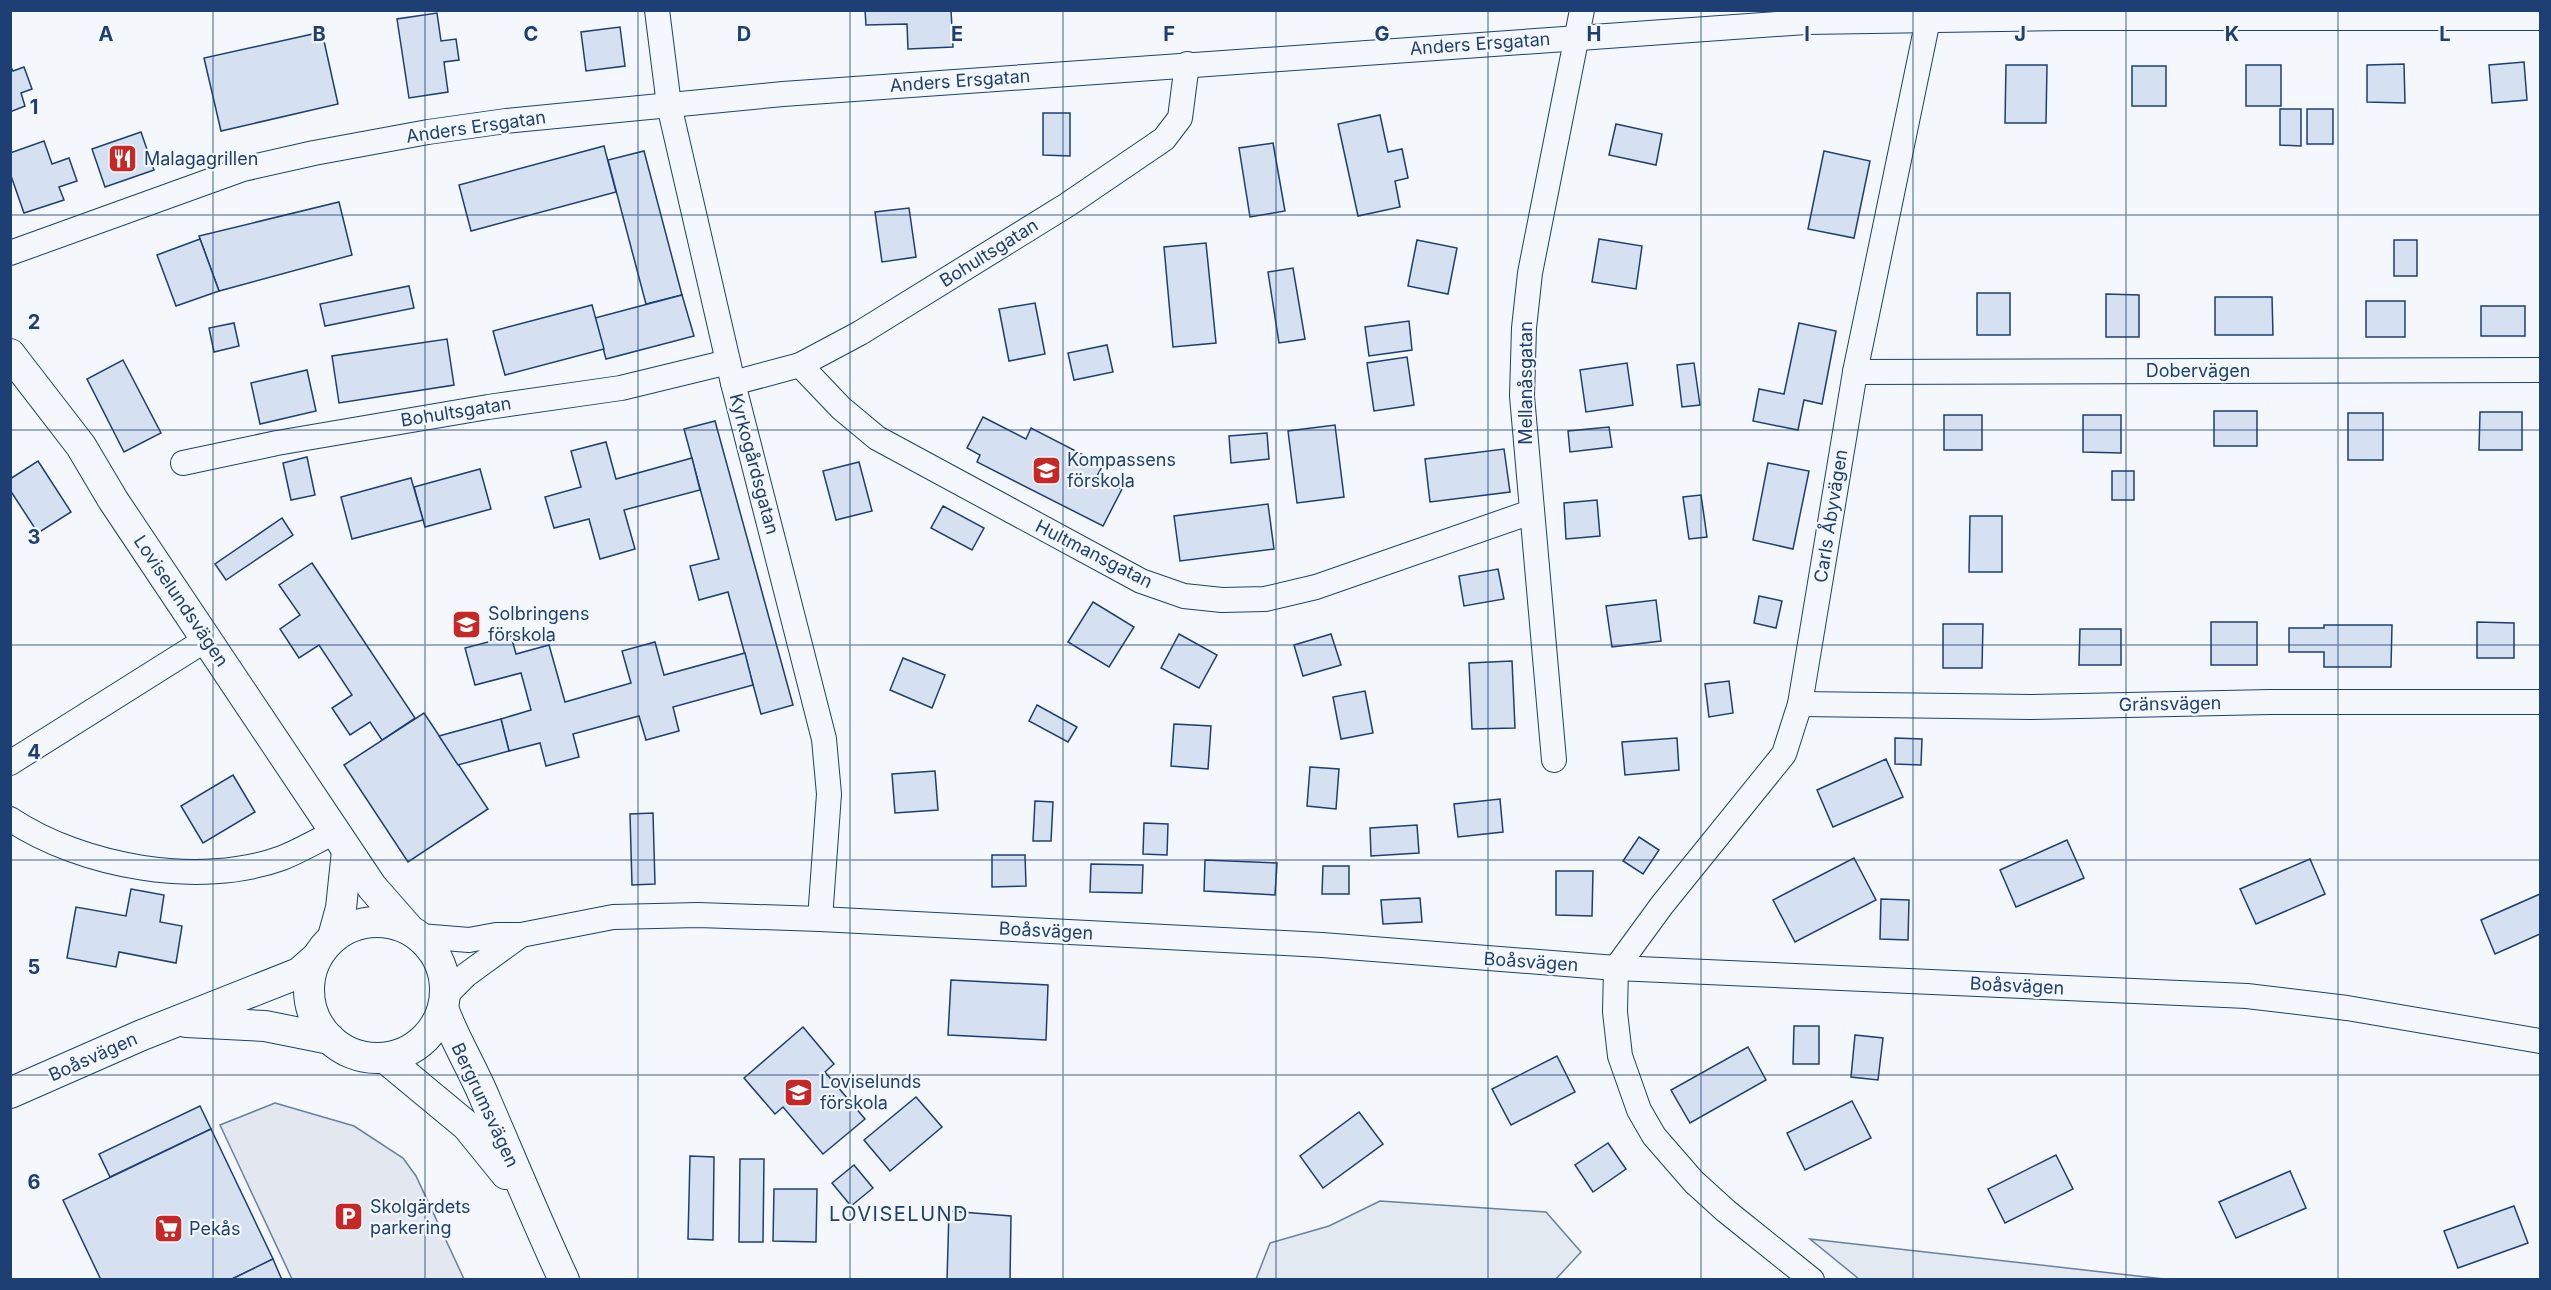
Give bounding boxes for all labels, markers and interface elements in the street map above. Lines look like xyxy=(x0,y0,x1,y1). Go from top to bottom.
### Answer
text: A xyxy=(99,22,114,46)
text: B xyxy=(312,22,326,46)
text: C xyxy=(524,22,538,46)
text: D xyxy=(737,22,751,46)
text: E xyxy=(951,22,963,46)
text: F xyxy=(1163,22,1175,46)
text: G xyxy=(1374,22,1390,46)
text: H xyxy=(1587,22,1601,46)
text: I xyxy=(1804,22,1810,46)
text: J xyxy=(2014,22,2026,46)
text: K xyxy=(2225,22,2239,46)
text: L xyxy=(2439,22,2451,46)
street label: Anders Ersgatan xyxy=(1409,28,1551,59)
street label: Anders Ersgatan xyxy=(889,65,1031,96)
text: 1 xyxy=(30,95,38,119)
street label: Anders Ersgatan xyxy=(405,106,547,147)
restaurant icon: Malagagrillen xyxy=(107,143,139,175)
place label: Malagagrillen xyxy=(144,148,258,169)
street label: Bohultsgatan xyxy=(936,214,1042,291)
text: 2 xyxy=(28,310,40,334)
street label: Mellanåsgatan xyxy=(1515,321,1536,445)
street label: Dobervägen xyxy=(2146,360,2250,381)
street label: Kyrkogårdsgatan xyxy=(726,391,783,537)
street label: Bohultsgatan xyxy=(399,392,513,431)
street label: Carls Åbyvägen xyxy=(1808,447,1851,584)
place label: Kompassens förskola xyxy=(1067,449,1176,491)
school or university icon: Kompassens förskola xyxy=(1030,454,1062,486)
street label: Hultmansgatan xyxy=(1032,515,1156,592)
text: 3 xyxy=(28,525,40,549)
street label: Loviselundsvägen xyxy=(130,531,233,670)
place label: Solbringens förskola xyxy=(488,603,589,645)
school or university icon: Solbringens förskola xyxy=(451,608,483,640)
street label: Gränsvägen xyxy=(2118,692,2222,715)
text: 4 xyxy=(27,740,41,764)
street label: Boåsvägen xyxy=(998,918,1094,943)
street label: Boåsvägen xyxy=(1483,948,1579,975)
text: 5 xyxy=(28,955,40,979)
street label: Boåsvägen xyxy=(1969,973,2065,998)
street label: Boåsvägen xyxy=(45,1028,140,1085)
street label: Bergrumsvägen xyxy=(447,1039,523,1170)
place label: Loviselunds förskola xyxy=(820,1071,921,1113)
school or university icon: Loviselunds förskola xyxy=(783,1076,815,1108)
text: 6 xyxy=(28,1170,41,1194)
place label: Skolgärdets parkering xyxy=(370,1196,471,1238)
parking icon: Skolgärdets parkering xyxy=(333,1201,365,1233)
district label: LOVISELUND xyxy=(829,1202,969,1226)
supermarket icon: Pekås xyxy=(152,1213,184,1245)
place label: Pekås xyxy=(189,1218,240,1239)

